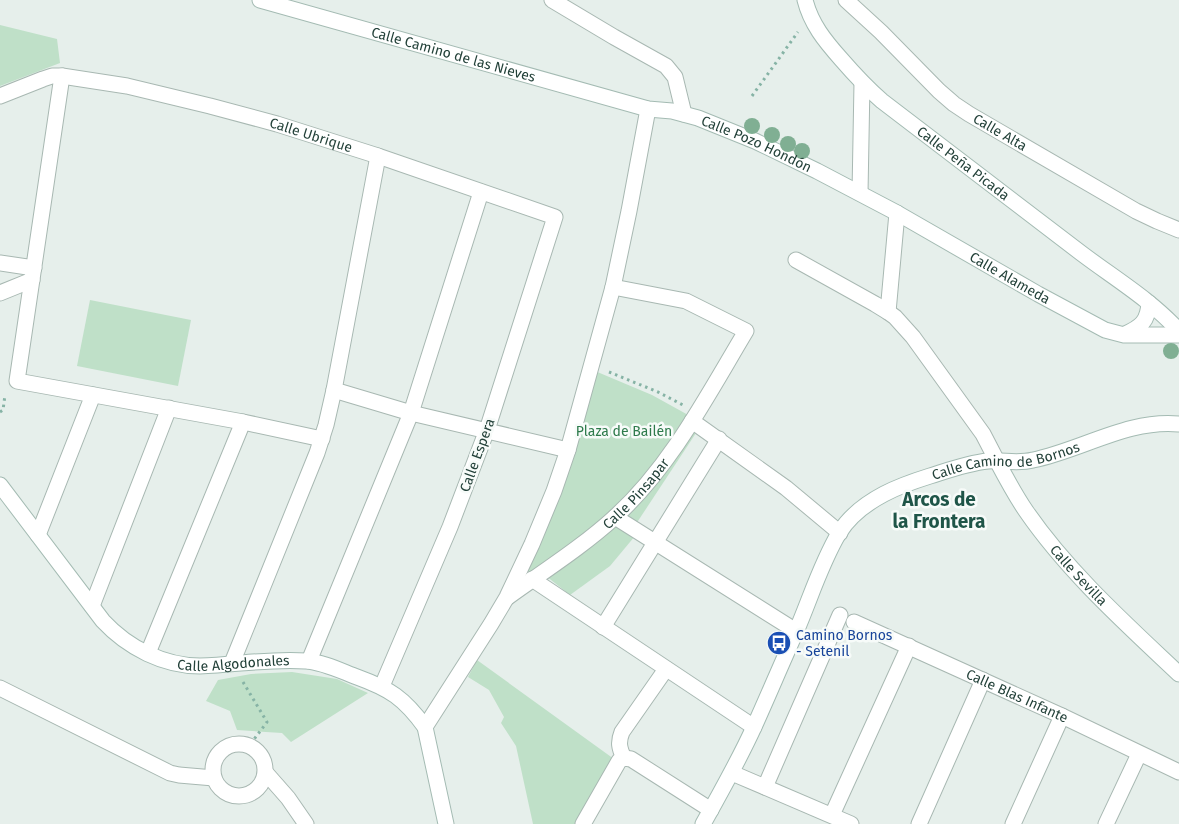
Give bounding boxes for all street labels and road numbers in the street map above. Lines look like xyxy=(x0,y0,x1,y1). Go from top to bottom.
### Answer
street label: Calle Camino de las Nieves xyxy=(369,24,538,86)
street label: Calle Alta xyxy=(970,110,1030,155)
street label: Calle Pozo Hondón xyxy=(699,112,814,176)
street label: Calle Ubrique xyxy=(268,114,354,156)
street label: Calle Peña Picada xyxy=(913,123,1013,204)
street label: Calle Alameda xyxy=(966,249,1053,308)
street label: Calle Espera xyxy=(456,416,499,494)
street label: Calle Camino de Bornos xyxy=(930,438,1083,484)
street label: Calle Pinsapar xyxy=(599,455,673,533)
street label: Calle Sevilla xyxy=(1046,542,1111,610)
street label: Calle Algodonales xyxy=(176,652,290,675)
street label: Calle Blas Infante xyxy=(963,666,1071,727)

